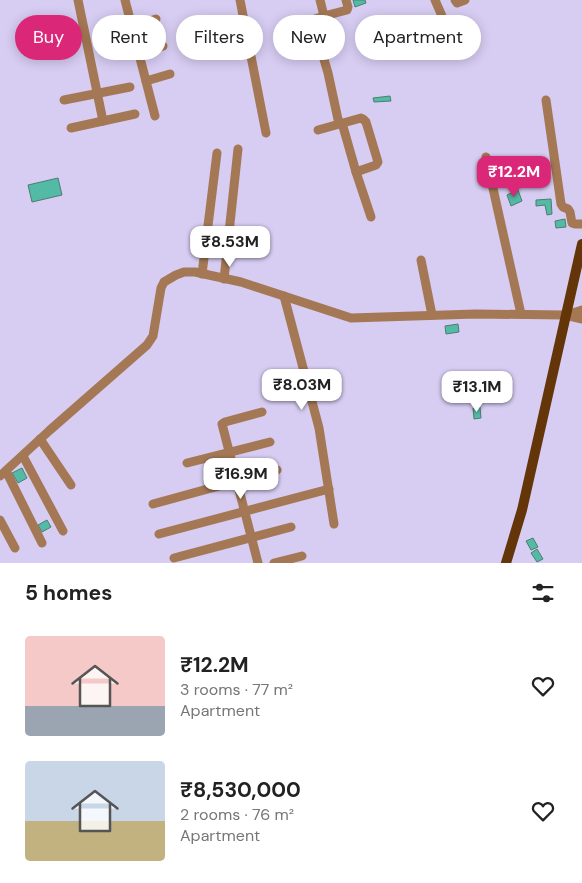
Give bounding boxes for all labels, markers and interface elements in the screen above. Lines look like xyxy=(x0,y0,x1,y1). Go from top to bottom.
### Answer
chip: Buy xyxy=(15,15,82,60)
chip: Rent xyxy=(92,15,166,60)
chip: Filters xyxy=(176,15,263,60)
chip: New xyxy=(273,15,345,60)
chip: Apartment xyxy=(355,15,481,60)
pin: ₹12.2M xyxy=(473,156,555,198)
text: ₹12.2M xyxy=(488,161,540,182)
pin: ₹8.53M xyxy=(189,226,271,268)
text: ₹8.53M xyxy=(201,231,259,252)
pin: ₹8.03M xyxy=(261,368,343,411)
pin: ₹13.1M xyxy=(436,370,518,413)
text: ₹8.03M xyxy=(273,374,331,395)
text: ₹13.1M xyxy=(453,376,501,397)
pin: ₹16.9M xyxy=(200,458,282,500)
text: ₹16.9M xyxy=(214,463,268,484)
text: 5 homes xyxy=(25,579,112,607)
icon: filters xyxy=(529,579,557,607)
text: ₹12.2M xyxy=(180,651,249,679)
icon: home xyxy=(65,656,125,716)
icon: heart xyxy=(529,672,557,700)
text: 3 rooms · 77 m² xyxy=(180,679,293,700)
text: Apartment xyxy=(180,700,260,721)
text: ₹8,530,000 xyxy=(180,776,301,804)
icon: home xyxy=(65,781,125,841)
icon: heart xyxy=(529,797,557,825)
text: 2 rooms · 76 m² xyxy=(180,804,294,825)
text: Apartment xyxy=(180,825,260,846)

